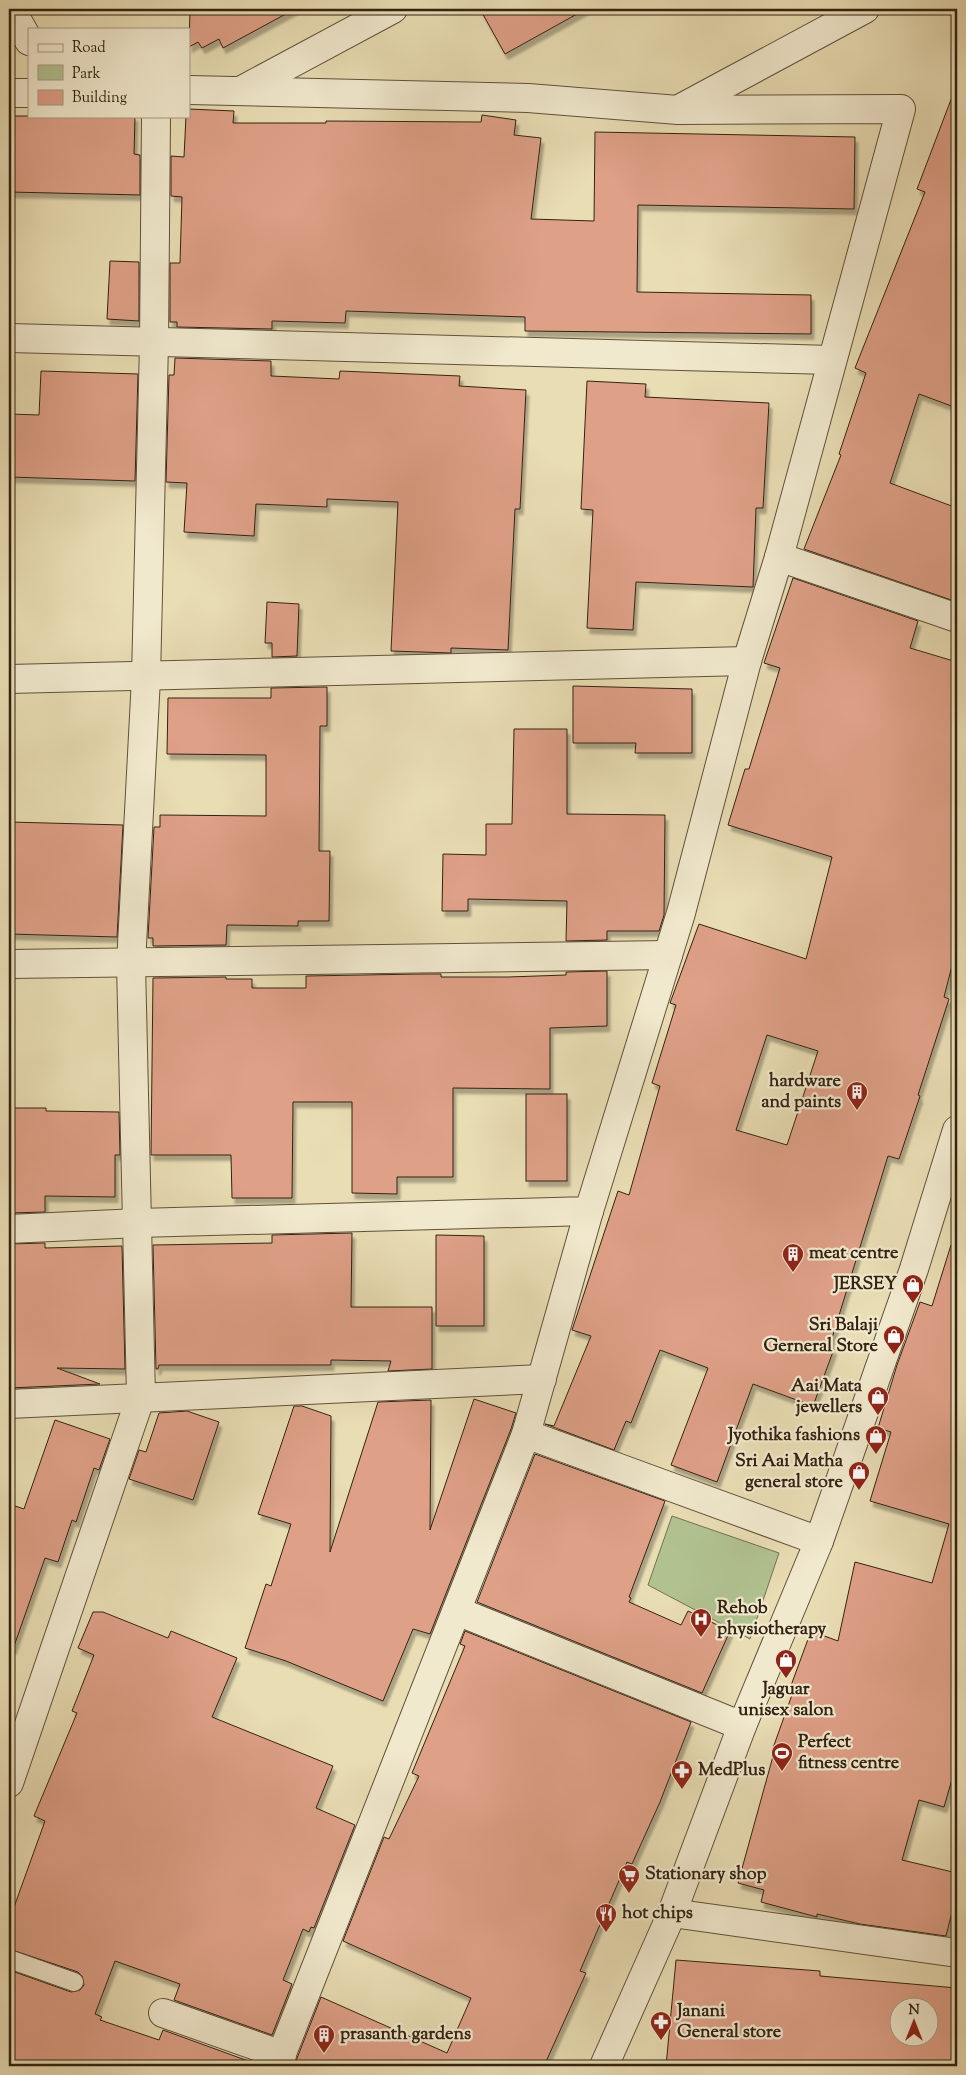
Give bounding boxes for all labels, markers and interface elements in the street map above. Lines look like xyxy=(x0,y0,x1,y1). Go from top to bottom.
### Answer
legend xyxy=(28,28,190,118)
text: Road xyxy=(72,38,106,59)
text: Park xyxy=(72,64,101,85)
text: Building xyxy=(72,88,127,109)
place label: hardware and paints xyxy=(761,1069,842,1116)
building icon: hardware and paints xyxy=(845,1080,869,1111)
place label: meat centre xyxy=(809,1241,899,1267)
building icon: meat centre xyxy=(781,1242,805,1273)
place label: JERSEY xyxy=(832,1272,897,1298)
shop icon: JERSEY xyxy=(901,1273,925,1304)
place label: Sri Balaji Gerneral Store xyxy=(764,1313,879,1360)
shop icon: Sri Balaji Gerneral Store xyxy=(882,1324,906,1355)
place label: Aai Mata jewellers xyxy=(791,1374,863,1421)
shop icon: Aai Mata jewellers xyxy=(866,1385,890,1416)
place label: Jyothika fashions xyxy=(726,1423,860,1449)
shop icon: Jyothika fashions xyxy=(864,1424,888,1455)
place label: Sri Aai Matha general store xyxy=(735,1449,844,1496)
shop icon: Sri Aai Matha general store xyxy=(847,1460,871,1491)
place label: Rehob physiotherapy xyxy=(717,1596,826,1643)
hospital icon: Rehob physiotherapy xyxy=(689,1607,713,1638)
shop icon: Jaguar unisex salon xyxy=(774,1648,798,1679)
place label: Jaguar unisex salon xyxy=(738,1677,834,1724)
place label: Perfect fitness centre xyxy=(798,1730,900,1777)
sports icon: Perfect fitness centre xyxy=(770,1741,794,1772)
place label: MedPlus xyxy=(698,1758,765,1784)
pharmacy icon: MedPlus xyxy=(670,1759,694,1790)
place label: Stationary shop xyxy=(645,1862,766,1888)
supermarket icon: Stationary shop xyxy=(617,1863,641,1894)
place label: hot chips xyxy=(622,1901,693,1927)
restaurant icon: hot chips xyxy=(594,1902,618,1933)
north arrow xyxy=(888,1998,938,2048)
place label: Janani General store xyxy=(675,1999,782,2046)
text: N xyxy=(908,2001,920,2021)
pharmacy icon: Janani General store xyxy=(649,2010,673,2041)
place label: prasanth gardens xyxy=(340,2022,471,2048)
building icon: prasanth gardens xyxy=(312,2023,336,2054)

